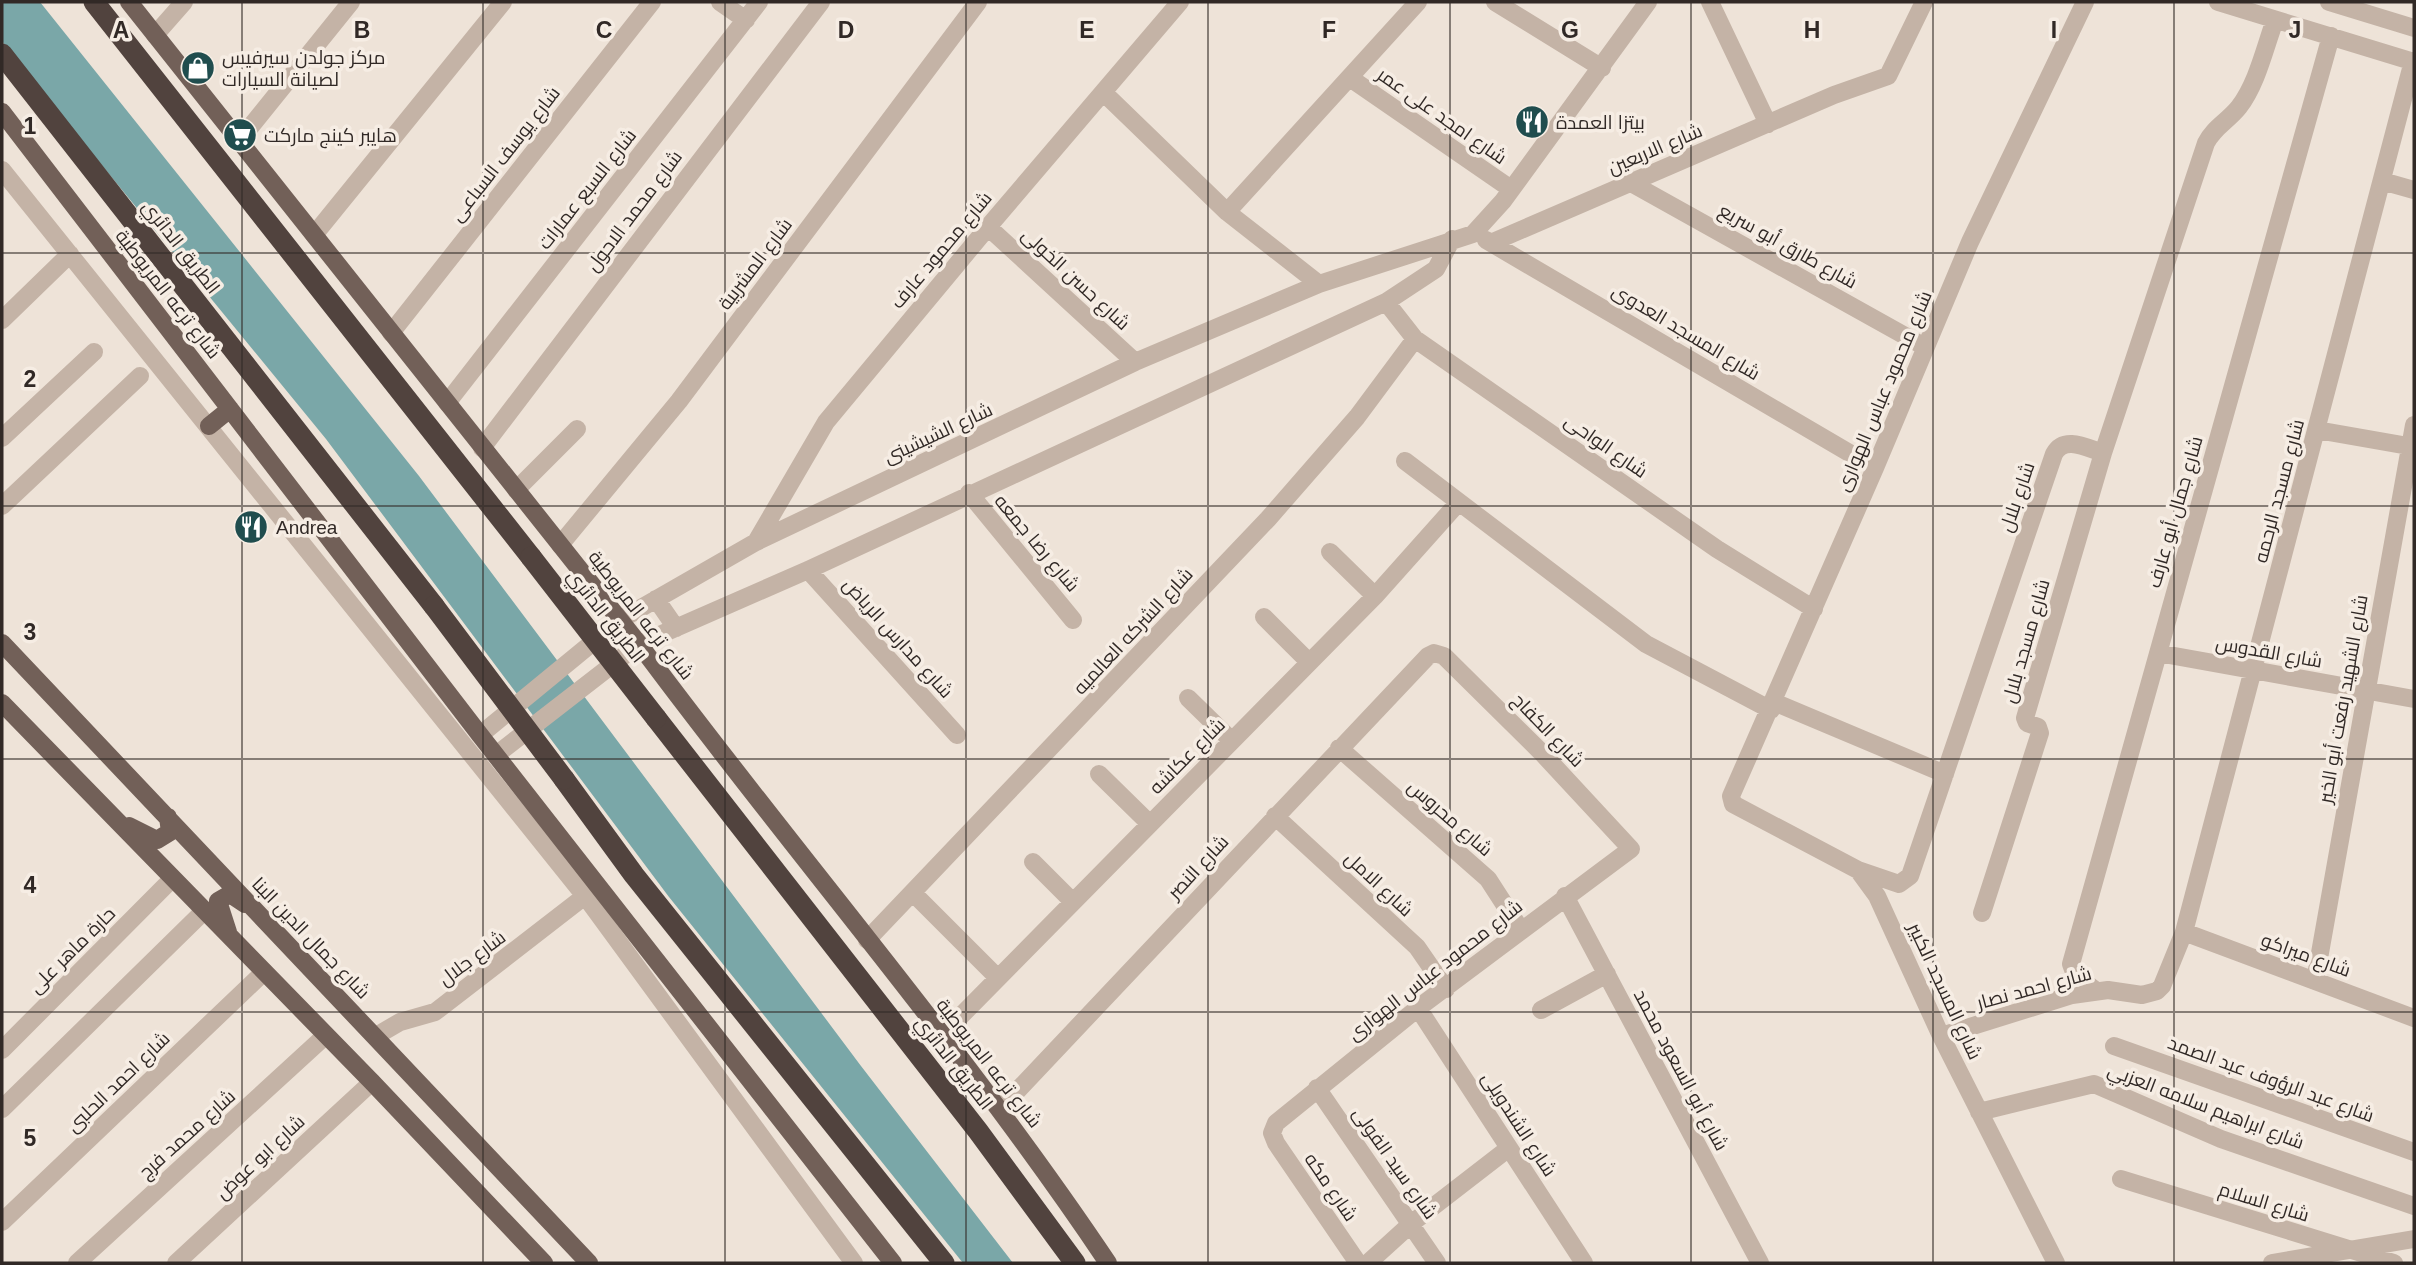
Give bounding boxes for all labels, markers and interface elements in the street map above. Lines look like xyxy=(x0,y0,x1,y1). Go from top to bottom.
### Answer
text: A xyxy=(113,17,129,43)
text: B xyxy=(354,17,370,43)
text: C xyxy=(596,17,612,43)
text: D xyxy=(838,17,854,43)
text: E xyxy=(1079,17,1095,43)
text: F xyxy=(1322,17,1336,43)
text: G xyxy=(1561,17,1579,43)
text: H xyxy=(1804,17,1820,43)
text: I xyxy=(2051,17,2057,43)
text: J xyxy=(2289,17,2301,43)
place label: مركز جولدن سيرفيس لصيانة السيارات xyxy=(222,47,385,91)
shop icon: مركز جولدن سيرفيس لصيانة السيارات xyxy=(179,49,217,87)
street label: شارع امجد على عمر xyxy=(1371,63,1511,171)
street label: شارع يوسف السباعى xyxy=(446,82,566,227)
restaurant icon: بيتزا العمدة xyxy=(1513,103,1551,141)
place label: بيتزا العمدة xyxy=(1556,112,1645,134)
text: 1 xyxy=(24,113,37,139)
supermarket icon: هايبر كينج ماركت xyxy=(221,116,259,154)
street label: شارع الاربعين xyxy=(1605,120,1707,181)
place label: هايبر كينج ماركت xyxy=(264,125,397,149)
street label: شارع السبع عمارات xyxy=(534,125,643,255)
street label: شارع محمد الاحول xyxy=(582,147,689,277)
street label: شارع محمود عارف xyxy=(886,188,998,314)
street label: الطريق الدائري xyxy=(135,196,224,300)
street label: شارع طارق أبو سريع xyxy=(1714,198,1861,295)
street label: شارع المشربية xyxy=(714,214,798,315)
street label: شارع حسن الخولى xyxy=(1016,224,1134,336)
street label: شارع ترعه المريوطية xyxy=(109,225,225,364)
street label: شارع المسجد العدوى xyxy=(1607,280,1764,387)
street label: شارع محمود عباس الهوارى xyxy=(1832,288,1939,496)
text: 2 xyxy=(24,366,36,392)
street label: شارع الشيشينى xyxy=(880,399,997,470)
street label: شارع الواحى xyxy=(1559,410,1651,485)
street label: شارع مسجد الرحمه xyxy=(2250,417,2311,566)
street label: شارع جمال أبو عارف xyxy=(2142,433,2210,591)
street label: شارع بلال xyxy=(1995,459,2042,536)
street label: شارع رضا جمعه xyxy=(988,490,1084,598)
restaurant icon: Andrea xyxy=(232,508,270,546)
place label: Andrea xyxy=(276,517,338,538)
street label: شارع ترعه المريوطية xyxy=(582,546,698,685)
street label: شارع الشركه العالميه xyxy=(1069,564,1199,701)
street label: الطريق الدائري xyxy=(560,565,649,669)
street label: شارع مدارس الرياض xyxy=(837,574,957,704)
street label: شارع مسجد بلال xyxy=(1998,577,2057,706)
street label: شارع الشهيد رفعت أبو الخير xyxy=(2313,593,2375,806)
text: 3 xyxy=(24,619,36,645)
street label: شارع القدوس xyxy=(2213,632,2324,675)
street label: شارع الكفاح xyxy=(1506,689,1588,773)
street label: شارع عكاشه xyxy=(1145,714,1231,800)
street label: شارع محروس xyxy=(1402,776,1496,863)
street label: شارع النصر xyxy=(1163,831,1235,906)
street label: شارع الامل xyxy=(1339,847,1417,923)
text: 4 xyxy=(24,872,37,898)
street label: شارع جمال الدين البنا xyxy=(246,873,374,1005)
street label: شارع محمود عباس الهوارى xyxy=(1344,895,1528,1047)
street label: حارة ماهر على xyxy=(25,903,120,998)
street label: شارع المسجد الكبير xyxy=(1901,918,1986,1064)
street label: شارع جلال xyxy=(435,926,511,992)
street label: شارع ميراكو xyxy=(2257,929,2354,984)
street label: شارع احمد نصار xyxy=(1973,963,2094,1017)
street label: شارع أبو السعود محمد xyxy=(1627,985,1733,1156)
street label: شارع ترعه المريوطية xyxy=(930,994,1046,1133)
street label: الطريق الدائري xyxy=(908,1012,997,1116)
street label: شارع احمد الحلبى xyxy=(62,1028,176,1139)
street label: شارع عبد الرؤوف عبد الصمد xyxy=(2164,1032,2377,1129)
street label: شارع ابراهيم سلامه العزبي xyxy=(2103,1059,2307,1157)
street label: شارع الشندويلى xyxy=(1475,1068,1560,1182)
street label: شارع محمد فرج xyxy=(135,1085,241,1185)
street label: شارع سيد الفولى xyxy=(1346,1103,1441,1225)
street label: شارع ابو عوض xyxy=(211,1111,311,1206)
text: 5 xyxy=(24,1125,37,1151)
street label: شارع مكه xyxy=(1298,1149,1361,1227)
street label: شارع السلام xyxy=(2215,1178,2312,1229)

